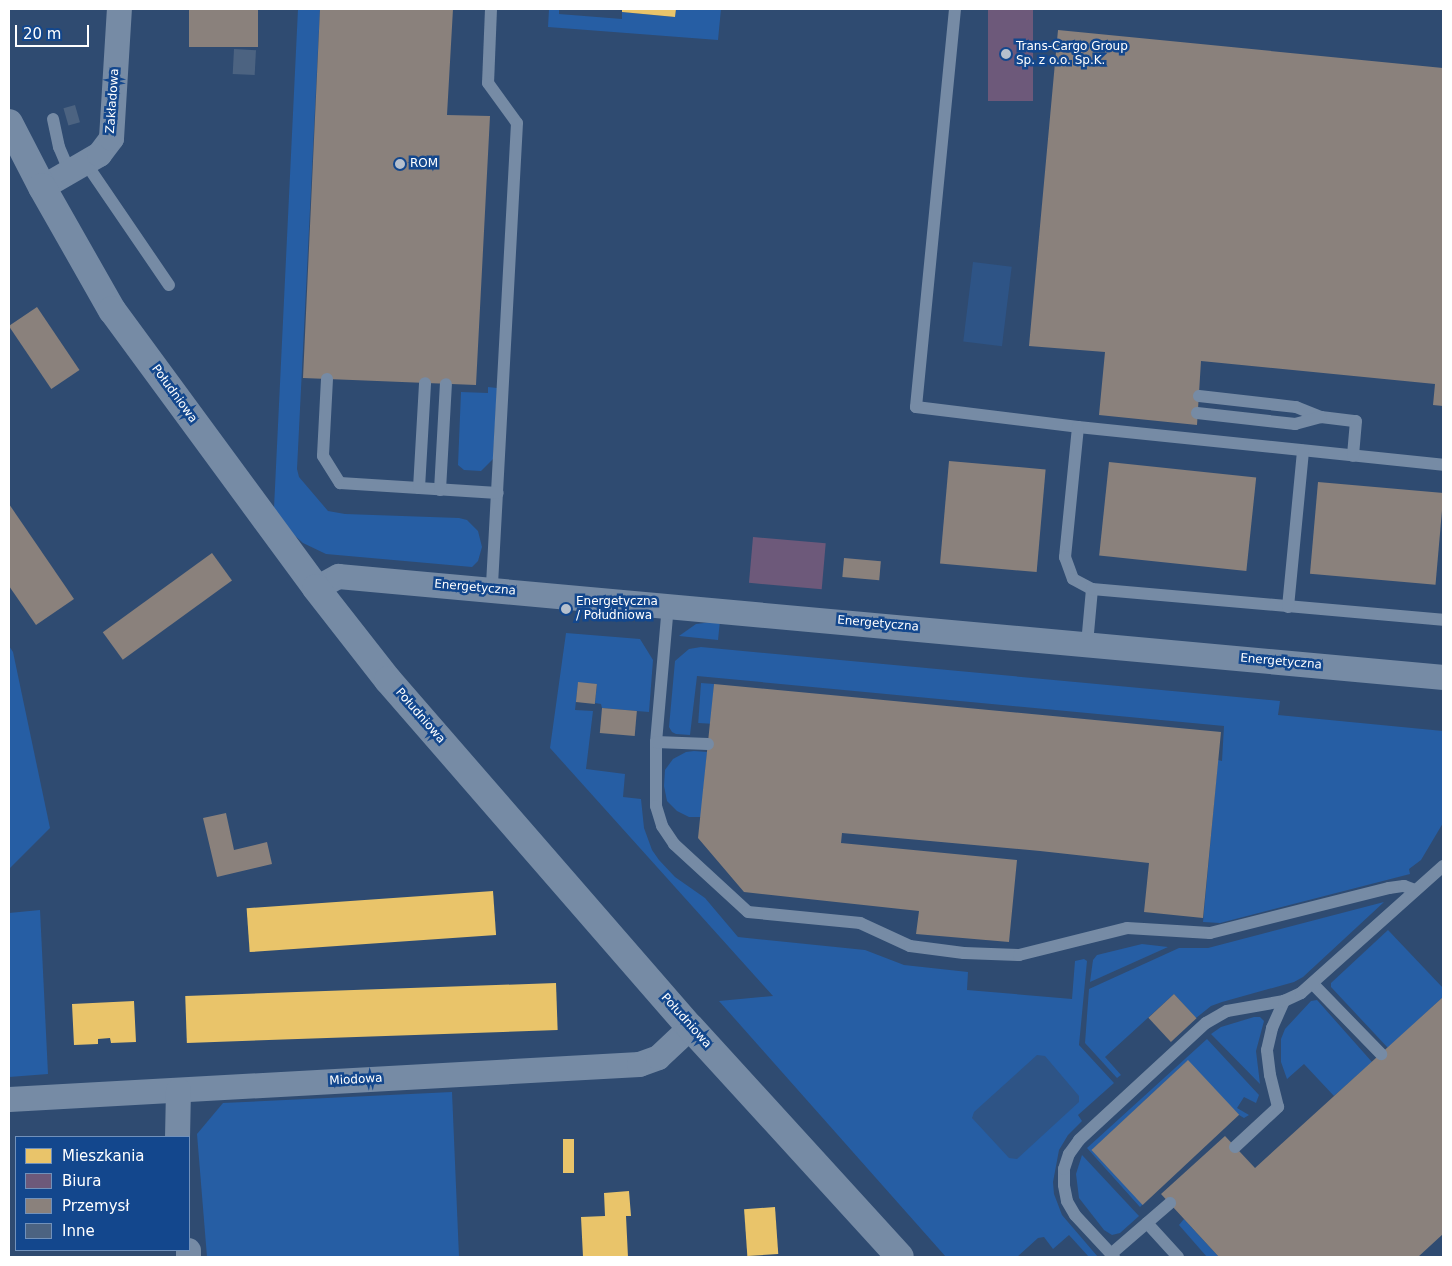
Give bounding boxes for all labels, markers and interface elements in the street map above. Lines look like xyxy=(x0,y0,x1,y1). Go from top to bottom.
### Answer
scale bar xyxy=(18,15,91,47)
text: 20 m xyxy=(23,25,61,43)
place label: Trans-Cargo Group Sp. z o.o. Sp.K. xyxy=(1016,40,1128,68)
marker: Trans-Cargo Group Sp. z o.o. Sp.K. xyxy=(1000,48,1012,60)
street label: Zakładowa xyxy=(104,68,122,134)
place label: ROM xyxy=(410,157,438,171)
marker: ROM xyxy=(394,158,406,170)
street label: Południowa xyxy=(148,362,200,426)
street label: Energetyczna xyxy=(434,577,516,599)
place label: Energetyczna / Południowa xyxy=(576,595,658,623)
marker: Energetyczna / Południowa xyxy=(560,603,572,615)
street label: Energetyczna xyxy=(837,613,919,635)
street label: Energetyczna xyxy=(1240,651,1322,673)
street label: Południowa xyxy=(392,686,448,746)
street label: Południowa xyxy=(658,991,714,1051)
street label: Miodowa xyxy=(329,1071,383,1089)
legend xyxy=(15,1136,190,1251)
text: Mieszkania xyxy=(62,1147,145,1165)
text: Biura xyxy=(62,1172,101,1190)
text: Przemysł xyxy=(62,1197,130,1215)
text: Inne xyxy=(62,1222,95,1240)

